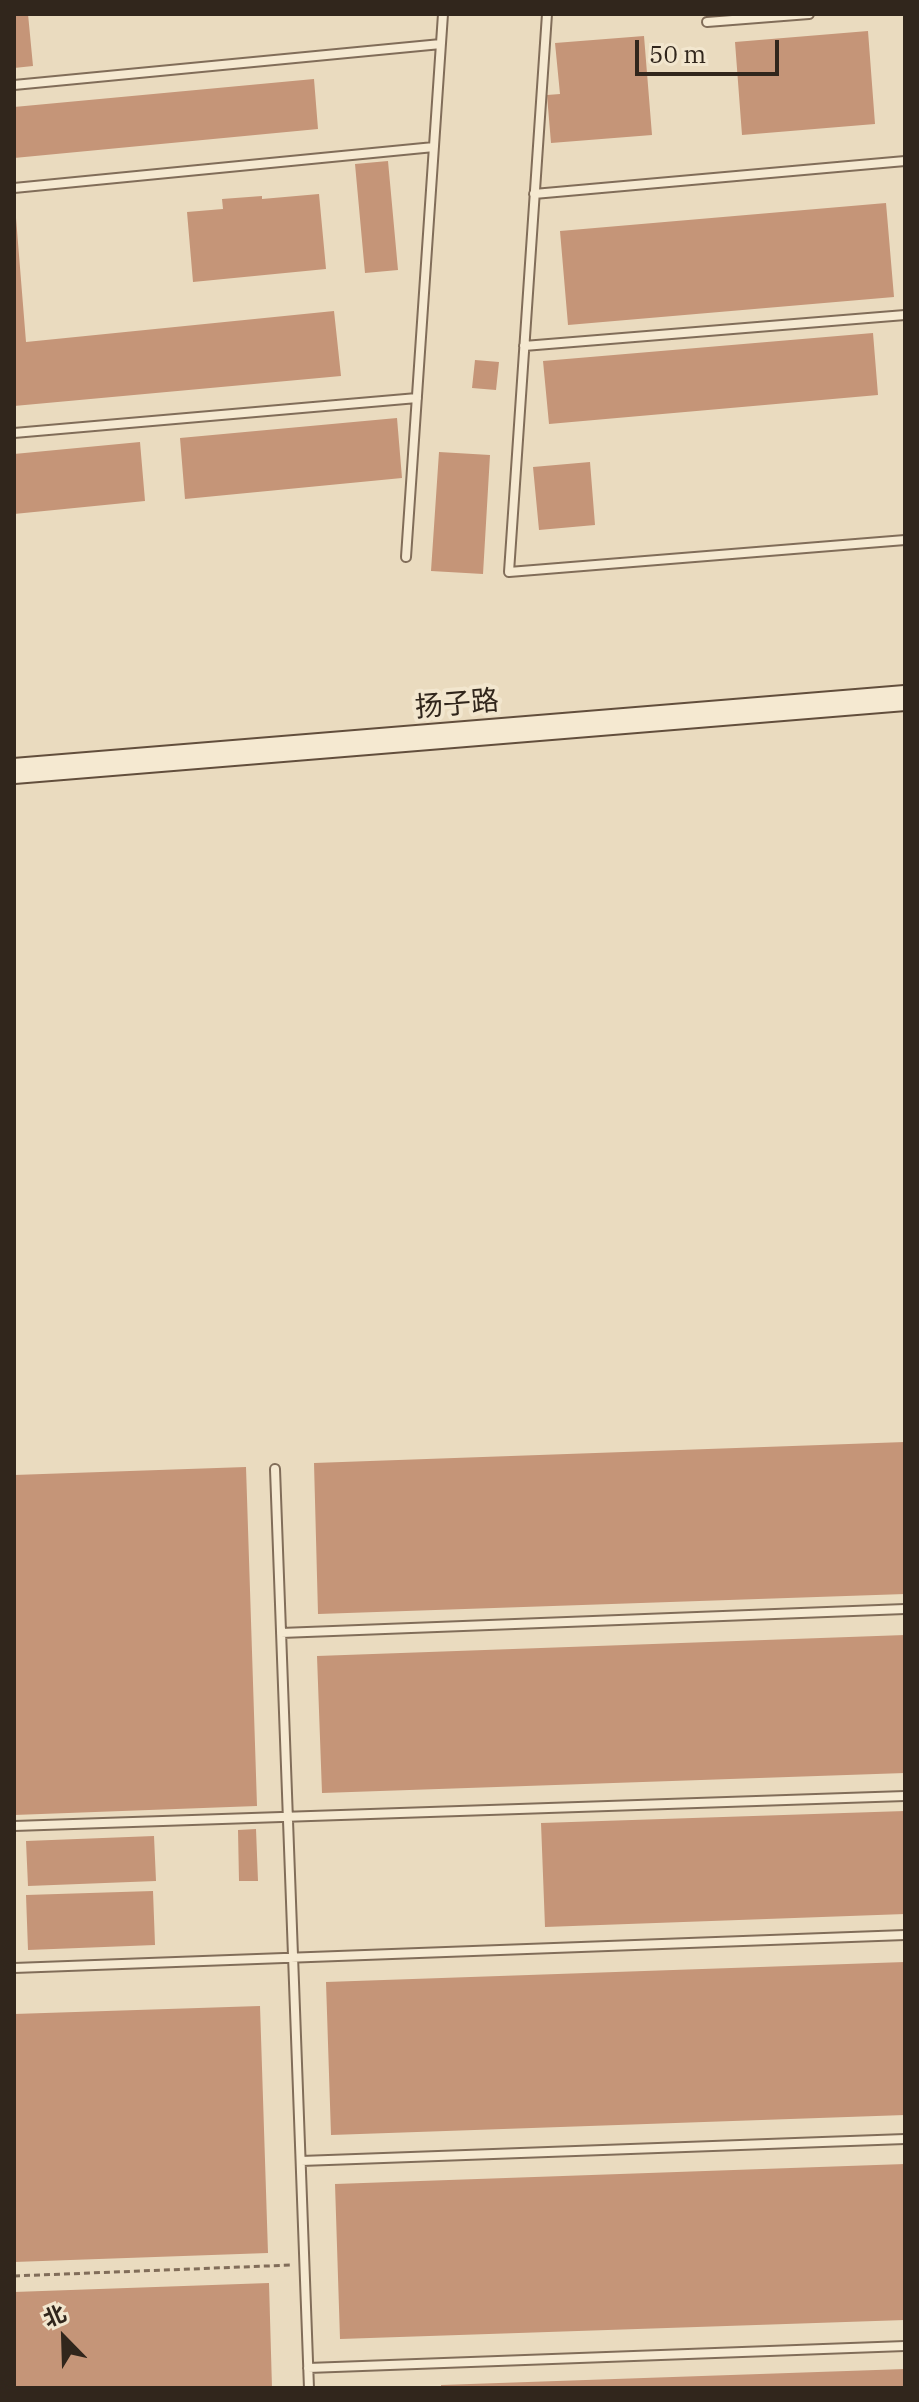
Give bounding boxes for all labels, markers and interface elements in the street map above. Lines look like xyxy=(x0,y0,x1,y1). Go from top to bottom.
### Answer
scale bar xyxy=(639,24,783,74)
text: 50 m xyxy=(649,38,706,70)
street label: 扬子路 xyxy=(414,685,500,725)
north arrow xyxy=(24,2298,104,2378)
text: 北 xyxy=(39,2298,70,2333)

